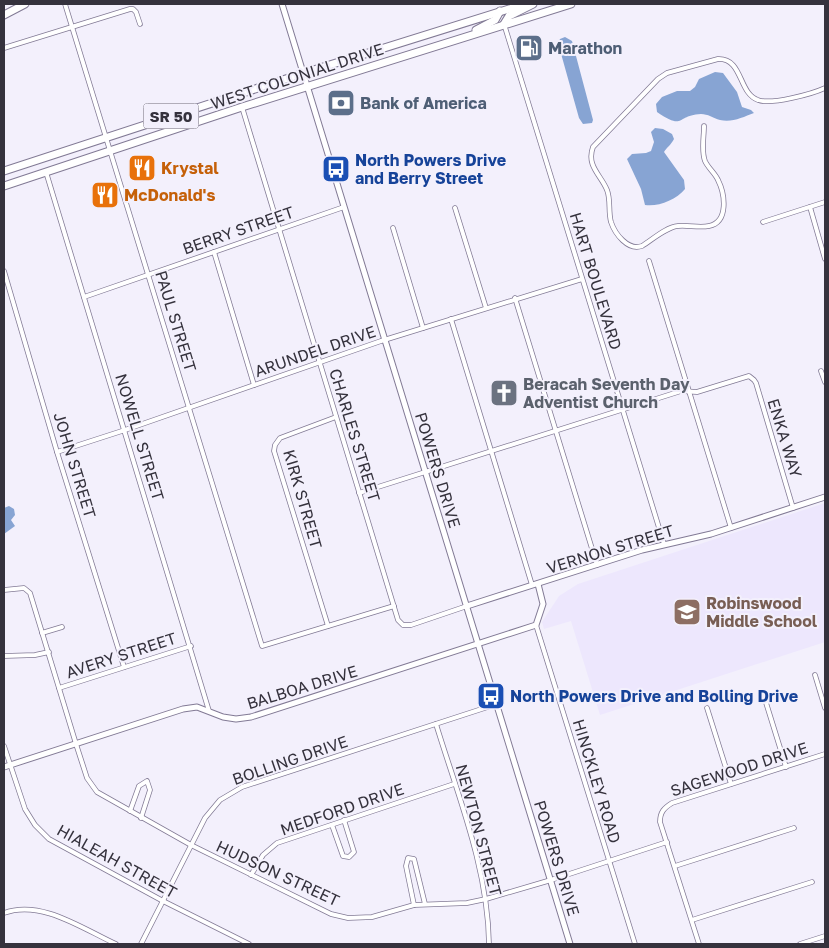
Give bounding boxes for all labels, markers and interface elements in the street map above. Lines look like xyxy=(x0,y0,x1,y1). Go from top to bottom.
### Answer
fuel station icon: Marathon xyxy=(514,33,544,63)
place label: Marathon xyxy=(548,38,622,58)
street label: WEST COLONIAL DRIVE xyxy=(208,39,386,113)
bank icon: Bank of America xyxy=(326,88,356,118)
place label: Bank of America xyxy=(360,93,487,113)
road number: SR 50 xyxy=(144,104,198,128)
place label: North Powers Drive and Berry Street xyxy=(355,150,506,188)
restaurant icon: Krystal xyxy=(127,153,157,183)
bus stop icon: North Powers Drive and Berry Street xyxy=(321,154,351,184)
place label: Krystal xyxy=(161,158,219,178)
restaurant icon: McDonald's xyxy=(90,180,120,210)
place label: McDonald's xyxy=(124,185,215,205)
street label: BERRY STREET xyxy=(180,202,296,258)
street label: HART BOULEVARD xyxy=(566,210,626,352)
street label: PAUL STREET xyxy=(151,268,201,374)
street label: ARUNDEL DRIVE xyxy=(252,321,378,381)
street label: CHARLES STREET xyxy=(325,366,385,504)
street label: NOWELL STREET xyxy=(111,371,169,503)
place label: Beracah Seventh Day Adventist Church xyxy=(523,374,690,412)
church icon: Beracah Seventh Day Adventist Church xyxy=(489,378,519,408)
street label: ENKA WAY xyxy=(763,396,807,481)
street label: JOHN STREET xyxy=(49,410,101,520)
street label: POWERS DRIVE xyxy=(411,410,465,530)
street label: KIRK STREET xyxy=(279,447,327,551)
street label: VERNON STREET xyxy=(544,520,676,578)
place label: Robinswood Middle School xyxy=(706,593,818,631)
school or university icon: Robinswood Middle School xyxy=(672,597,702,627)
street label: AVERY STREET xyxy=(63,628,179,682)
street label: BALBOA DRIVE xyxy=(244,661,360,713)
bus stop icon: North Powers Drive and Bolling Drive xyxy=(476,681,506,711)
place label: North Powers Drive and Bolling Drive xyxy=(510,686,798,706)
street label: HINCKLEY ROAD xyxy=(569,716,625,846)
street label: BOLLING DRIVE xyxy=(230,731,350,789)
street label: SAGEWOOD DRIVE xyxy=(668,737,810,801)
street label: NEWTON STREET xyxy=(452,762,506,898)
street label: MEDFORD DRIVE xyxy=(277,778,407,840)
street label: POWERS DRIVE xyxy=(530,798,584,918)
street label: HIALEAH STREET xyxy=(53,820,181,902)
street label: HUDSON STREET xyxy=(213,836,343,910)

